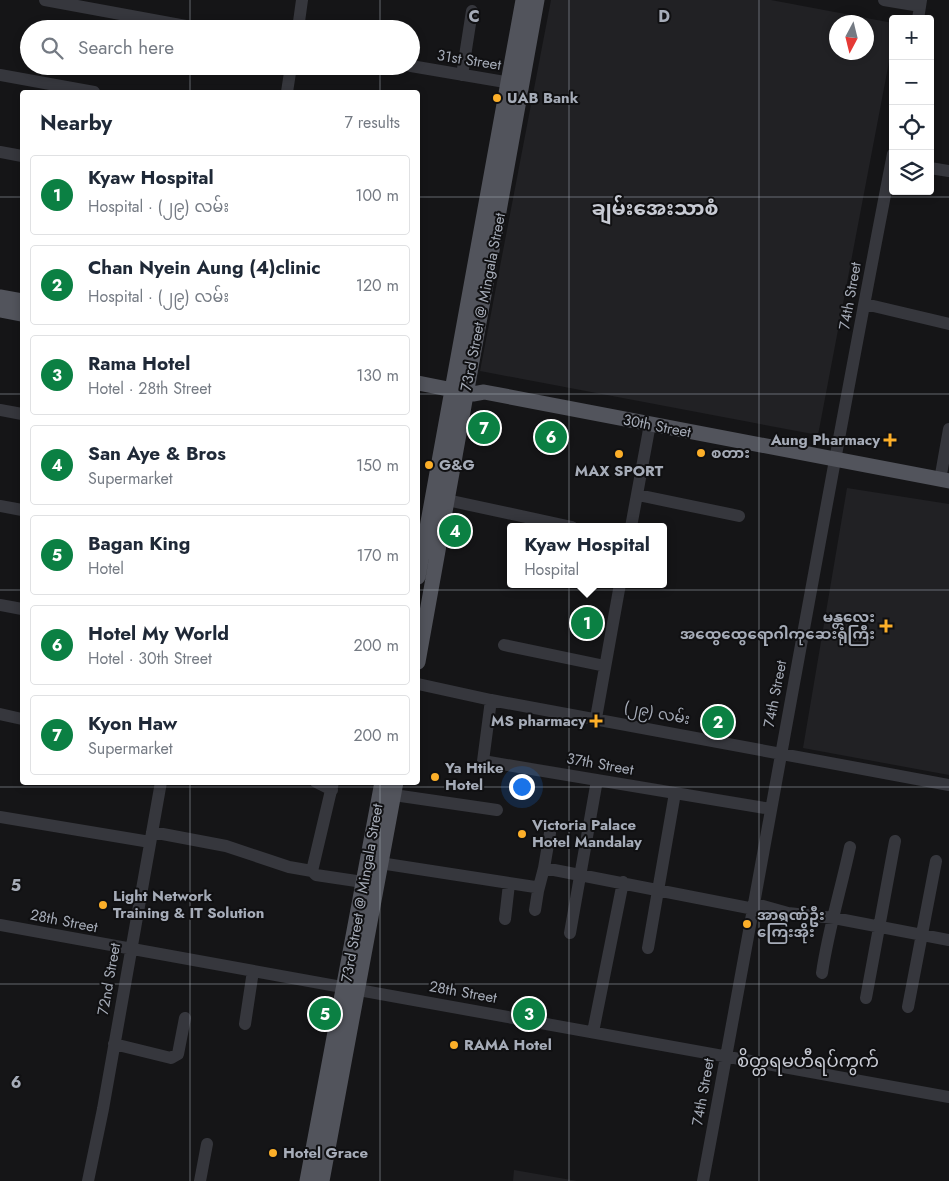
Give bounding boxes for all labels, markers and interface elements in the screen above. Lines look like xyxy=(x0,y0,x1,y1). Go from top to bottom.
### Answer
text: C xyxy=(468,5,480,28)
text: D xyxy=(658,5,670,28)
north arrow xyxy=(829,15,874,60)
map controls xyxy=(889,15,934,195)
button: + xyxy=(889,15,934,60)
search box xyxy=(20,20,420,75)
icon: search xyxy=(38,34,66,62)
text: Search here xyxy=(78,34,174,61)
street label: 31st Street xyxy=(435,44,503,76)
button: − xyxy=(889,60,934,105)
place label: UAB Bank xyxy=(507,87,579,109)
marker: UAB Bank xyxy=(491,92,503,104)
button: locate xyxy=(889,105,934,150)
text: Nearby xyxy=(40,108,112,138)
text: 7 results xyxy=(344,111,400,134)
button: layers xyxy=(889,150,934,195)
text: Kyaw Hospital xyxy=(88,164,214,191)
text: 1 xyxy=(53,184,61,207)
text: 100 m xyxy=(355,184,399,207)
district label: ချမ်းအေးသာစံ xyxy=(592,194,718,225)
text: Hospital · (၂၉) လမ်း xyxy=(88,195,229,218)
street label: 73rd Street @ Mingala Street xyxy=(455,211,511,393)
text: Chan Nyein Aung (4)clinic xyxy=(88,254,321,281)
street label: 74th Street xyxy=(833,260,867,332)
text: 2 xyxy=(52,274,62,297)
text: 120 m xyxy=(356,274,399,297)
text: Hospital · (၂၉) လမ်း xyxy=(88,285,229,308)
text: Rama Hotel xyxy=(88,350,190,377)
text: 3 xyxy=(52,364,62,387)
text: 130 m xyxy=(356,364,399,387)
text: Hotel · 28th Street xyxy=(88,377,211,400)
pin: 7 xyxy=(468,409,500,447)
street label: 30th Street xyxy=(621,409,693,443)
pin: 6 xyxy=(535,418,567,456)
place label: Aung Pharmacy xyxy=(770,429,880,451)
marker: Aung Pharmacy xyxy=(884,434,896,446)
text: San Aye & Bros xyxy=(88,440,226,467)
place label: စတား xyxy=(711,442,750,464)
marker: စတား xyxy=(695,447,707,459)
marker: MAX SPORT xyxy=(613,448,625,460)
text: 4 xyxy=(51,454,63,477)
text: 150 m xyxy=(356,454,399,477)
place label: G&G xyxy=(439,454,475,476)
marker: G&G xyxy=(423,459,435,471)
place label: MAX SPORT xyxy=(575,460,664,482)
text: Supermarket xyxy=(88,467,173,490)
pin: 4 xyxy=(439,512,471,550)
popup xyxy=(507,523,667,588)
text: Bagan King xyxy=(88,530,190,557)
text: Kyaw Hospital xyxy=(524,531,650,558)
text: 5 xyxy=(52,544,62,567)
text: 170 m xyxy=(357,544,399,567)
text: Hotel xyxy=(88,557,124,580)
text: Hospital xyxy=(524,558,579,581)
pin: 1 xyxy=(571,604,603,642)
place label: မန္တလေး အထွေထွေရောဂါကုဆေးရုံကြီး xyxy=(680,606,875,646)
marker: မန္တလေး အထွေထွေရောဂါကုဆေးရုံကြီး xyxy=(879,619,893,633)
text: Hotel My World xyxy=(88,620,229,647)
text: 6 xyxy=(52,634,62,657)
text: 200 m xyxy=(353,634,399,657)
text: Hotel · 30th Street xyxy=(88,647,212,670)
street label: 74th Street xyxy=(758,658,792,730)
street label: (၂၉) လမ်း xyxy=(622,696,692,731)
pin: 2 xyxy=(702,703,734,741)
text: Kyon Haw xyxy=(88,710,177,737)
place label: MS pharmacy xyxy=(491,710,586,732)
marker: MS pharmacy xyxy=(590,715,602,727)
text: 7 xyxy=(52,724,62,747)
text: 200 m xyxy=(353,724,399,747)
text: Supermarket xyxy=(88,737,173,760)
street label: 37th Street xyxy=(565,747,636,781)
place label: Ya Htike Hotel xyxy=(444,757,504,796)
marker: Ya Htike Hotel xyxy=(429,771,441,783)
your location xyxy=(509,774,535,800)
street label: 73rd Street @ Mingala Street xyxy=(335,801,389,984)
place label: Victoria Palace Hotel Mandalay xyxy=(531,814,642,853)
marker: Victoria Palace Hotel Mandalay xyxy=(516,828,528,840)
text: 5 xyxy=(11,874,21,897)
place label: Light Network Training & IT Solution xyxy=(113,885,264,924)
marker: Light Network Training & IT Solution xyxy=(97,899,109,911)
street label: 28th Street xyxy=(28,904,100,938)
place label: အာရုဏ်ဦး ကြေးအိုး xyxy=(757,904,825,944)
marker: အာရုဏ်ဦး ကြေးအိုး xyxy=(741,918,753,930)
street label: 72nd Street xyxy=(92,941,126,1017)
street label: 28th Street xyxy=(427,975,499,1009)
pin: 5 xyxy=(309,995,341,1033)
pin: 3 xyxy=(513,995,545,1033)
place label: RAMA Hotel xyxy=(464,1034,552,1056)
marker: RAMA Hotel xyxy=(448,1039,460,1051)
district label: စိတ္တရမဟီရပ်ကွက် xyxy=(737,1047,879,1076)
street label: 74th Street xyxy=(686,1056,720,1128)
text: 6 xyxy=(11,1071,21,1094)
place label: Hotel Grace xyxy=(283,1142,368,1164)
marker: Hotel Grace xyxy=(267,1147,279,1159)

